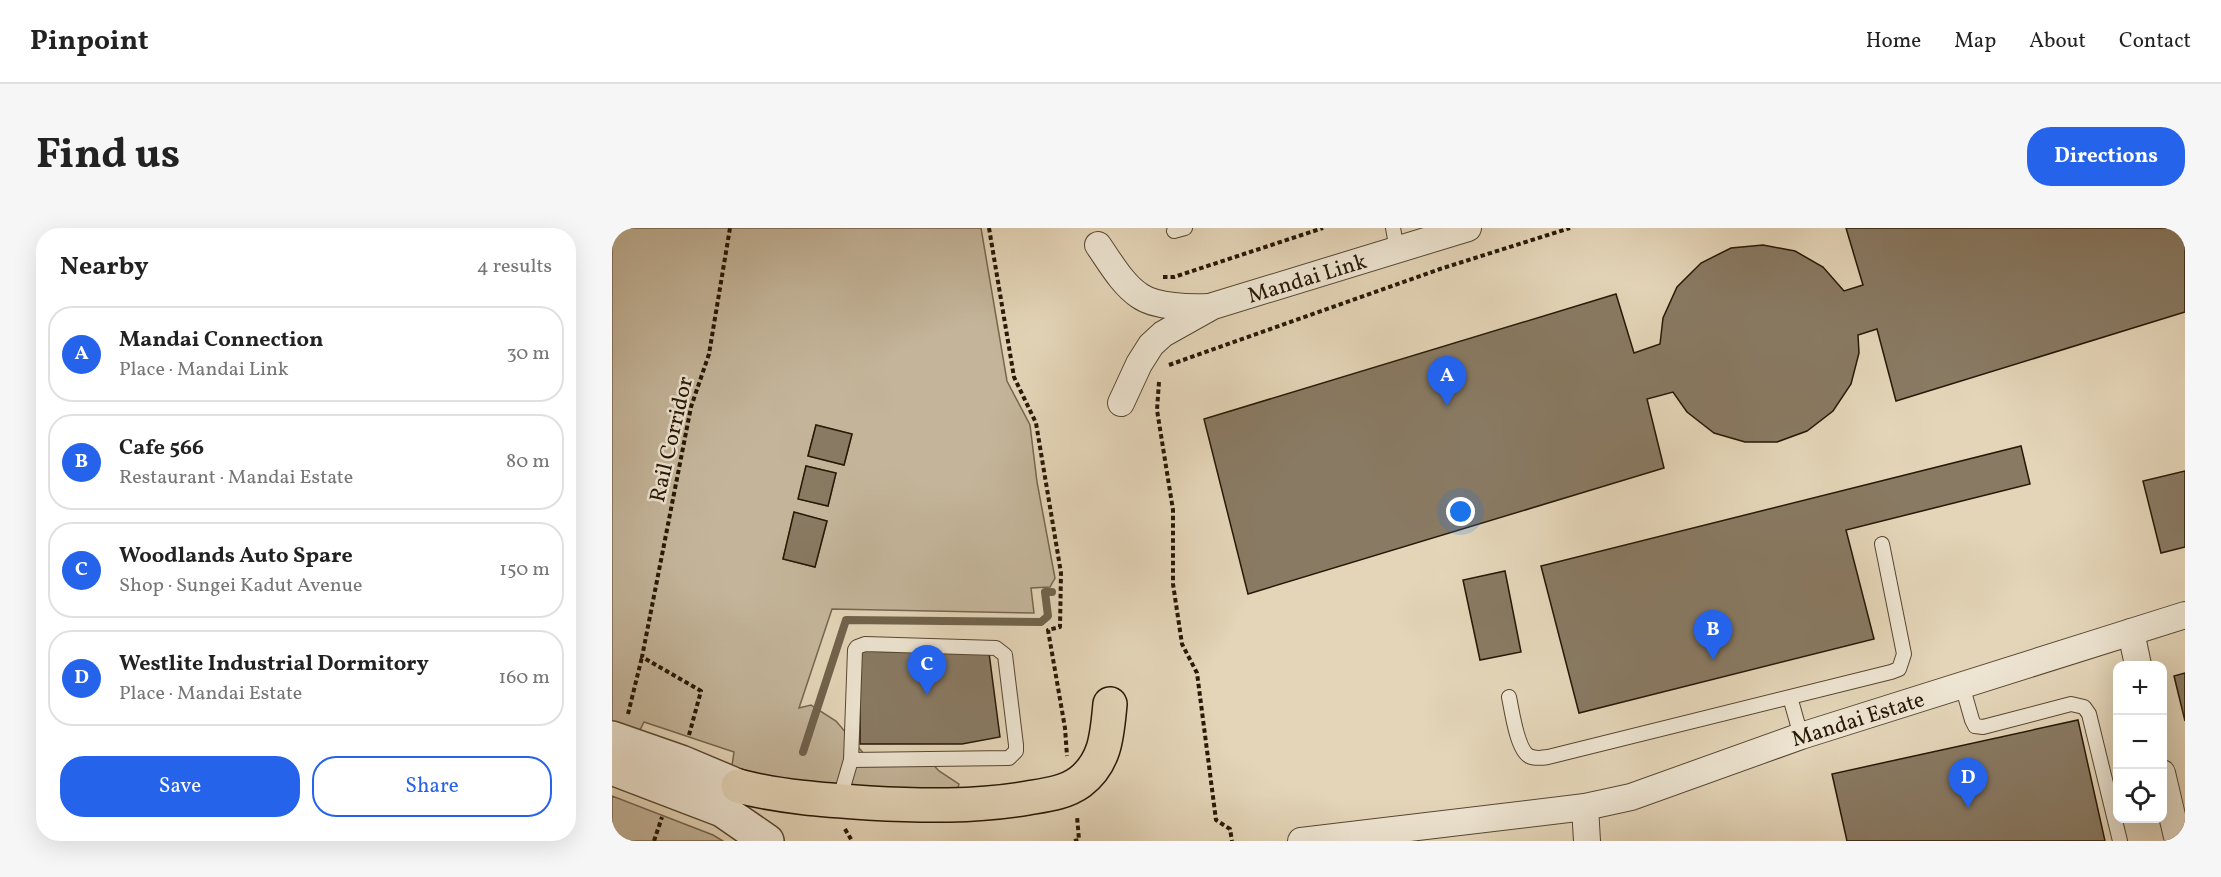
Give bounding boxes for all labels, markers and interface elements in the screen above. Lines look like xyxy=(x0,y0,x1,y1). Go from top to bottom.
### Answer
text: Pinpoint xyxy=(30,22,148,61)
text: Home xyxy=(1866,27,1921,56)
text: Map xyxy=(1954,27,1996,56)
text: About xyxy=(2029,27,2086,56)
text: Contact xyxy=(2119,27,2191,56)
text: Find us xyxy=(36,127,180,186)
button: Directions xyxy=(2027,127,2185,186)
street label: Mandai Link xyxy=(1244,247,1371,313)
text: Nearby xyxy=(60,249,149,285)
text: 4 results xyxy=(477,253,552,281)
text: Mandai Connection xyxy=(119,325,323,356)
text: A xyxy=(74,340,89,368)
text: 30 m xyxy=(506,340,550,368)
text: Place · Mandai Link xyxy=(119,356,289,384)
pin: A xyxy=(1428,356,1466,406)
street label: Rail Corridor xyxy=(643,374,702,505)
text: Cafe 566 xyxy=(119,433,204,464)
text: B xyxy=(75,448,88,476)
text: 80 m xyxy=(506,448,550,476)
text: Restaurant · Mandai Estate xyxy=(119,464,353,492)
your location xyxy=(1446,497,1475,526)
text: Woodlands Auto Spare xyxy=(119,541,353,572)
text: C xyxy=(75,556,88,584)
text: 150 m xyxy=(499,556,550,584)
text: Shop · Sungei Kadut Avenue xyxy=(119,572,362,600)
pin: B xyxy=(1694,610,1732,660)
pin: C xyxy=(908,646,946,695)
text: Westlite Industrial Dormitory xyxy=(119,649,429,680)
map controls xyxy=(2113,661,2167,823)
button: + xyxy=(2113,661,2167,715)
text: D xyxy=(74,664,89,692)
text: 160 m xyxy=(498,664,550,692)
text: Place · Mandai Estate xyxy=(119,680,302,708)
street label: Mandai Estate xyxy=(1788,685,1929,756)
button: − xyxy=(2113,715,2167,769)
button: Save xyxy=(60,756,300,817)
button: Share xyxy=(312,756,552,817)
pin: D xyxy=(1948,758,1988,808)
button: locate xyxy=(2113,769,2167,823)

